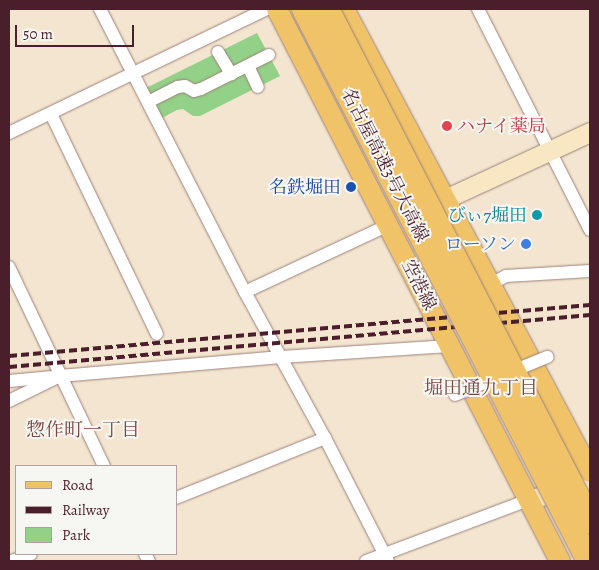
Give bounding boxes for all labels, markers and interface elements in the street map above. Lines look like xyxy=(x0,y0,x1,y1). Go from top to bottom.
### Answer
scale bar xyxy=(18,15,136,47)
text: 50 m xyxy=(23,24,53,44)
street label: 名古屋高速3号大高線 xyxy=(337,85,433,245)
place label: ハナイ薬局 xyxy=(457,115,547,137)
marker: ハナイ薬局 xyxy=(441,120,453,132)
place label: 名鉄堀田 xyxy=(269,176,341,198)
marker: 名鉄堀田 xyxy=(345,181,357,193)
place label: びぃ7堀田 xyxy=(447,204,527,226)
marker: びぃ7堀田 xyxy=(531,209,543,221)
place label: ローソン xyxy=(444,233,516,255)
marker: ローソン xyxy=(520,238,532,250)
street label: 空港線 xyxy=(397,256,441,314)
district label: 堀田通九丁目 xyxy=(424,378,538,400)
district label: 惣作町一丁目 xyxy=(26,420,140,442)
legend xyxy=(15,465,178,555)
text: Road xyxy=(62,475,93,495)
text: Railway xyxy=(62,500,109,520)
text: Park xyxy=(62,525,90,545)

